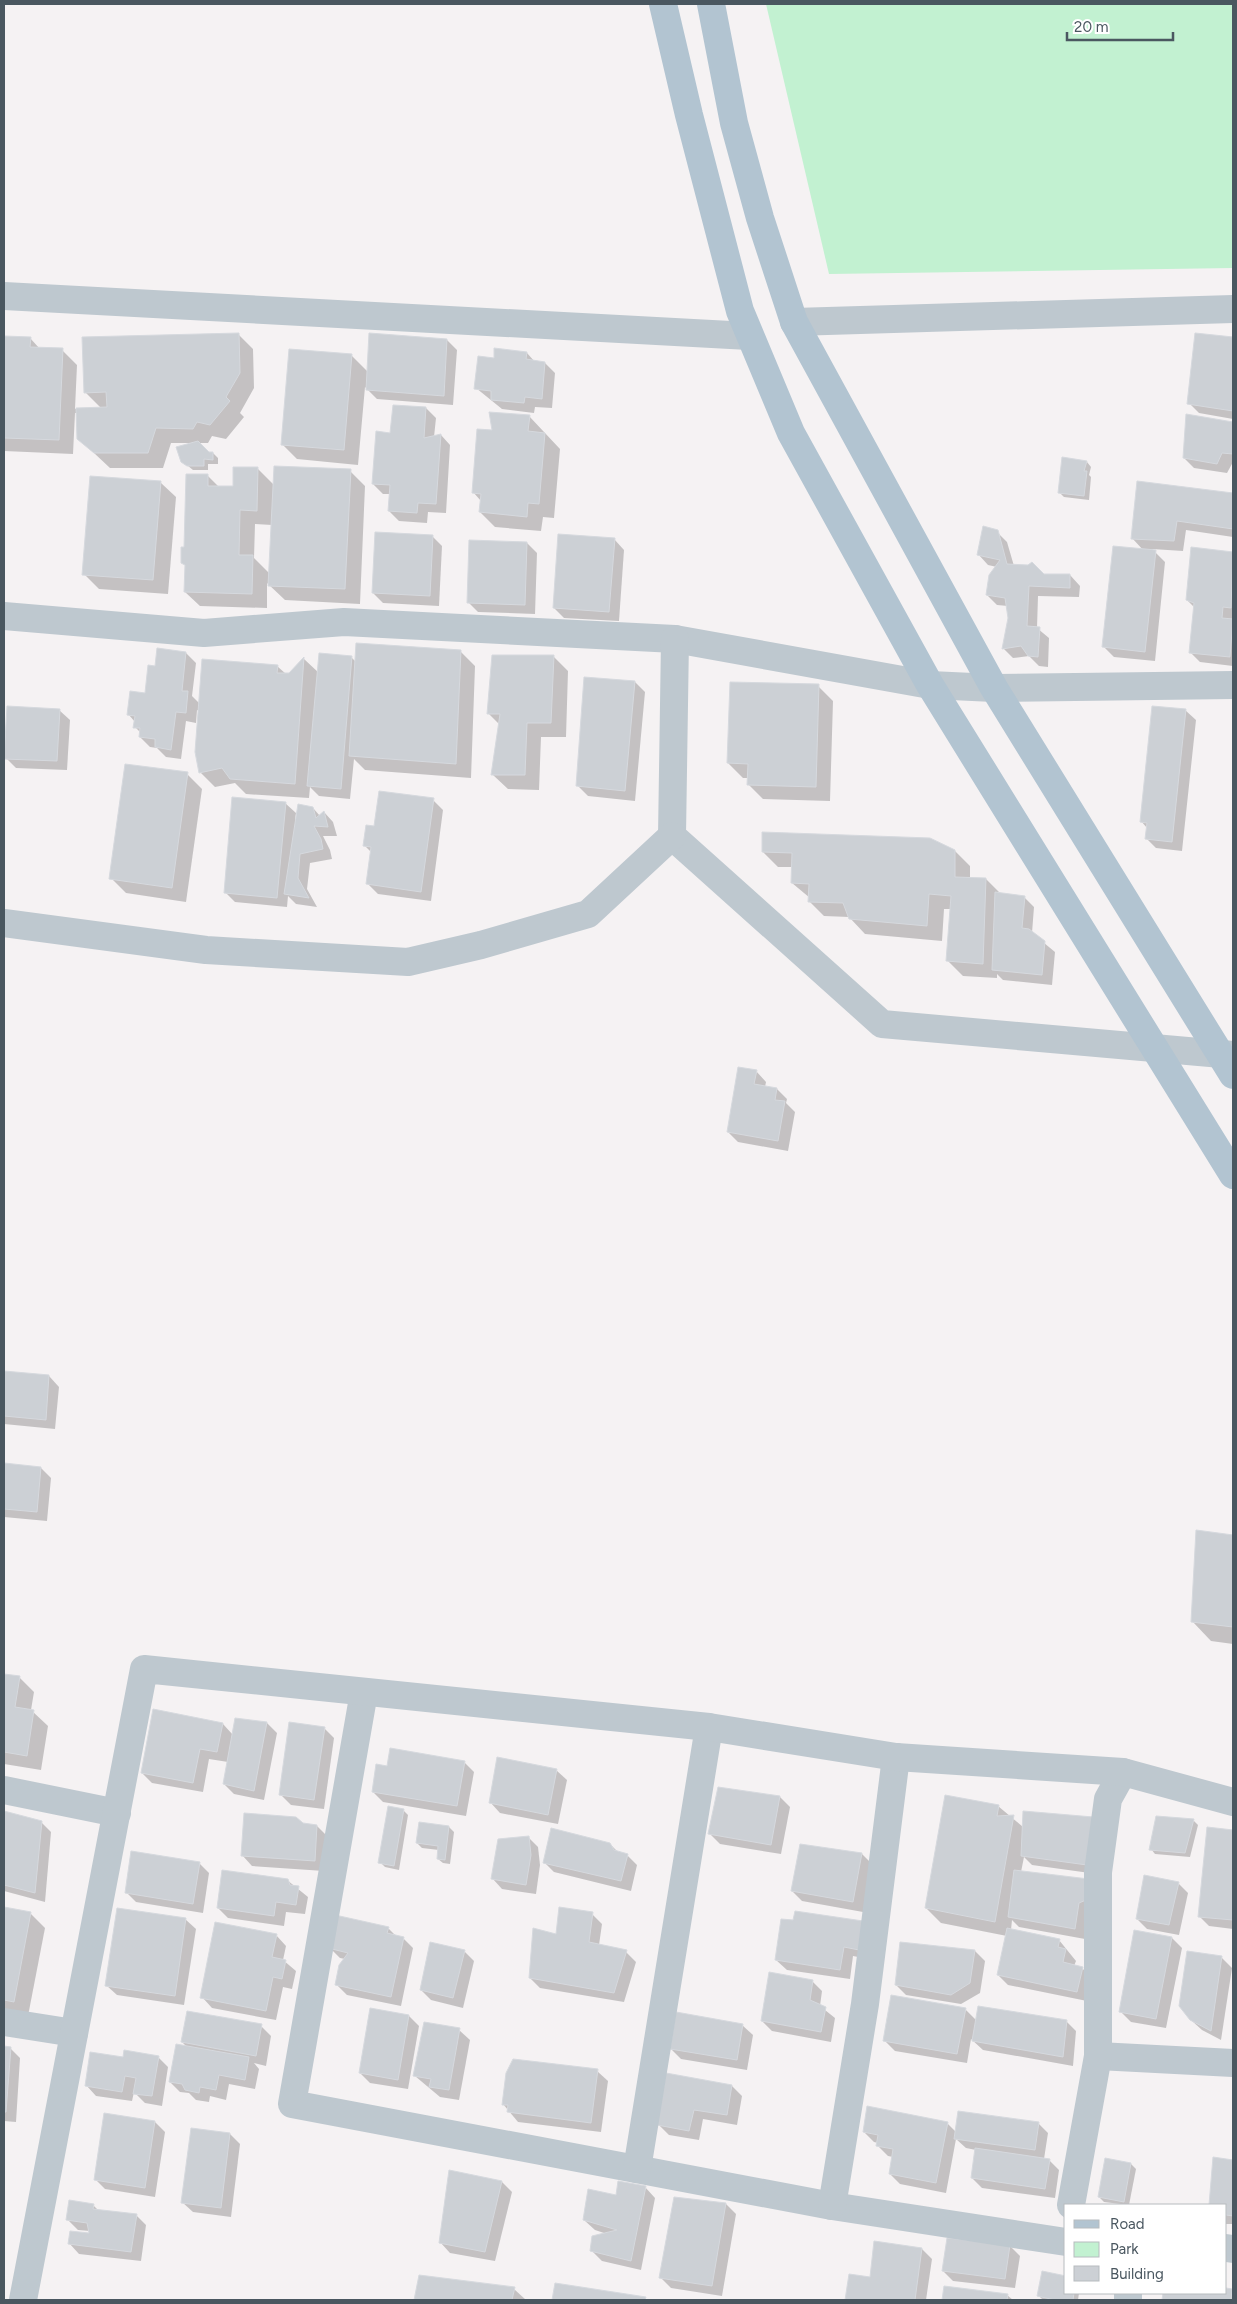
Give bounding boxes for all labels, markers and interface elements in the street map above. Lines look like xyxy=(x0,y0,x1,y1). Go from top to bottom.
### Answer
scale bar xyxy=(1067,10,1173,42)
text: 20 m xyxy=(1074,18,1108,36)
legend xyxy=(1064,2204,1227,2294)
text: Road xyxy=(1110,2215,1145,2233)
text: Park xyxy=(1110,2240,1139,2258)
text: Building xyxy=(1110,2265,1164,2283)

